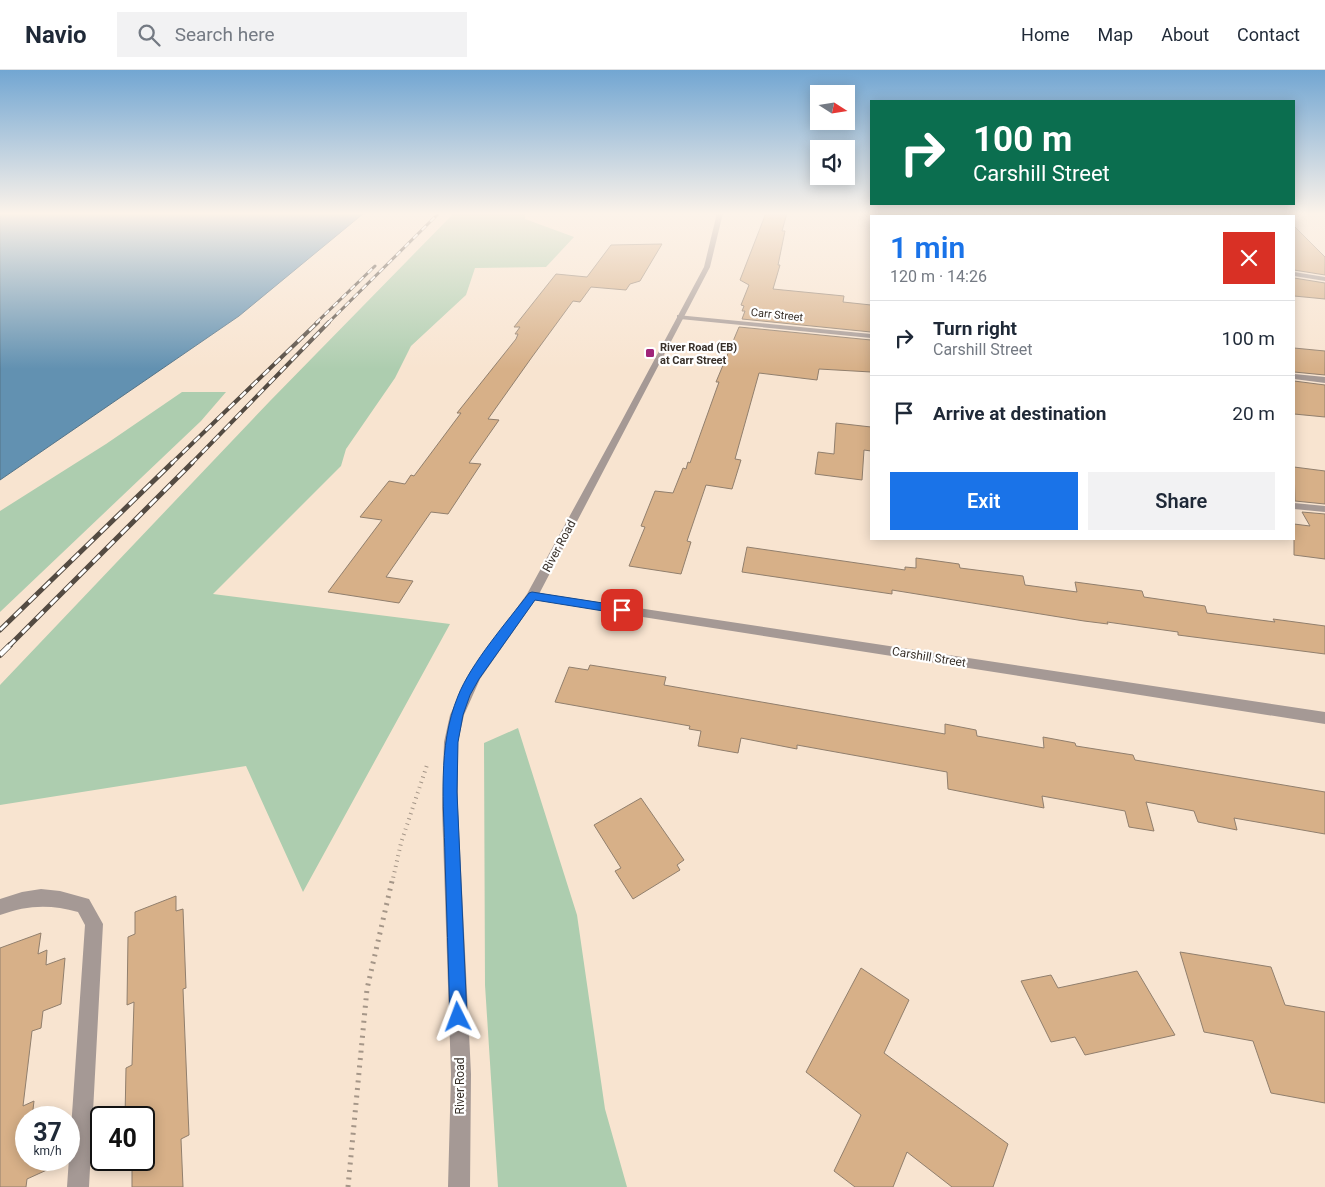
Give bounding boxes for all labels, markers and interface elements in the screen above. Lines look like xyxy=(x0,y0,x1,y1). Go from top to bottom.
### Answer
search box xyxy=(117,12,467,57)
text: Navio xyxy=(25,21,87,49)
icon: search xyxy=(135,21,163,49)
text: Search here xyxy=(175,23,275,46)
text: Home xyxy=(1021,24,1070,45)
text: Map xyxy=(1098,24,1133,45)
text: About xyxy=(1161,24,1209,45)
text: Contact xyxy=(1237,24,1300,45)
north arrow xyxy=(810,85,855,130)
map controls xyxy=(810,85,855,185)
text: 100 m xyxy=(973,119,1072,160)
icon: right xyxy=(890,120,955,185)
button: sound xyxy=(810,140,855,185)
text: Carshill Street xyxy=(973,161,1110,186)
text: 1 min xyxy=(890,230,965,265)
button: close xyxy=(1223,232,1275,284)
text: 120 m · 14:26 xyxy=(890,267,987,286)
street label: Carr Street xyxy=(750,306,804,324)
text: Turn right xyxy=(933,317,1017,340)
icon: right xyxy=(890,324,918,352)
text: 100 m xyxy=(1222,327,1275,350)
text: Carshill Street xyxy=(933,340,1032,359)
place label: River Road (EB) at Carr Street xyxy=(660,341,737,367)
marker: River Road (EB) at Carr Street xyxy=(644,347,656,359)
icon: arrive xyxy=(890,399,918,427)
text: Arrive at destination xyxy=(933,402,1106,425)
text: 20 m xyxy=(1232,402,1275,425)
button: Exit xyxy=(890,472,1078,530)
button: Share xyxy=(1088,472,1275,530)
street label: River Road xyxy=(539,518,579,574)
pin xyxy=(601,589,643,631)
icon: arrive xyxy=(608,596,636,624)
street label: Carshill Street xyxy=(891,644,967,670)
position arrow xyxy=(431,990,483,1042)
street label: River Road xyxy=(453,1058,467,1115)
speed limit sign: 40 xyxy=(90,1106,155,1171)
text: 37 xyxy=(33,1118,62,1147)
text: km/h xyxy=(33,1144,62,1158)

